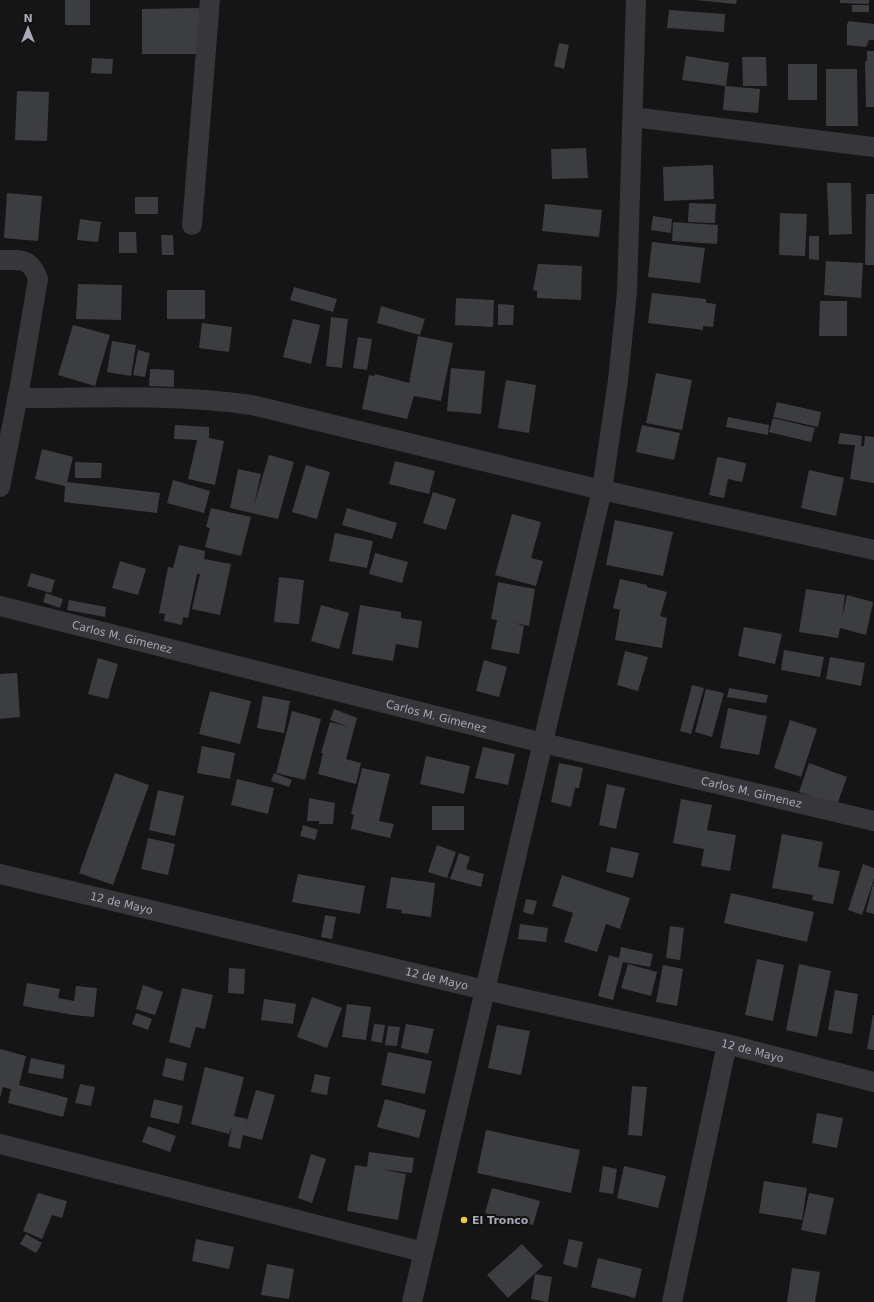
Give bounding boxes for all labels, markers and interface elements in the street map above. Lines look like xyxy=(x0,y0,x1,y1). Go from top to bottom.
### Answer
north arrow xyxy=(8,8,48,48)
text: N xyxy=(23,12,33,25)
street label: Carlos M. Gimenez xyxy=(71,618,174,656)
street label: Carlos M. Gimenez xyxy=(385,697,488,735)
street label: Carlos M. Gimenez xyxy=(700,774,803,810)
street label: 12 de Mayo xyxy=(89,889,155,917)
street label: 12 de Mayo xyxy=(404,965,470,992)
street label: 12 de Mayo xyxy=(720,1036,786,1065)
place label: El Tronco xyxy=(472,1214,529,1227)
marker: El Tronco xyxy=(459,1215,469,1225)

